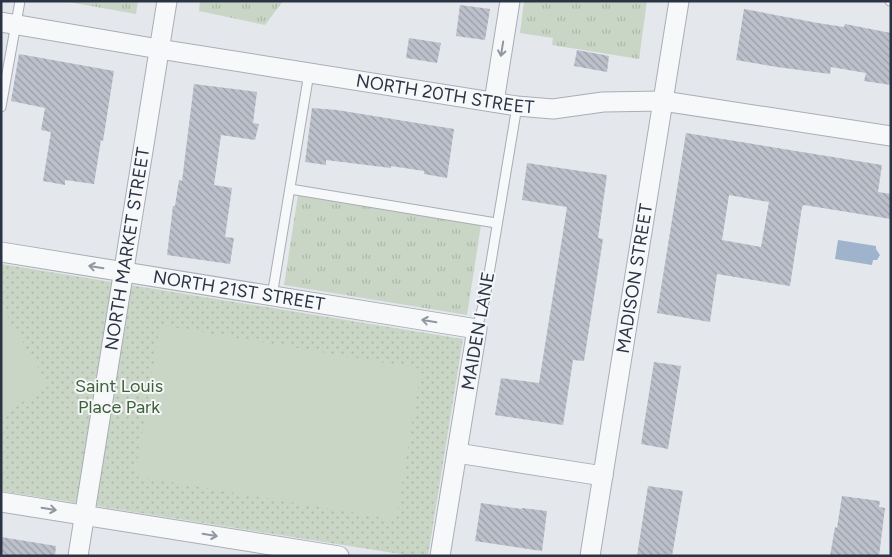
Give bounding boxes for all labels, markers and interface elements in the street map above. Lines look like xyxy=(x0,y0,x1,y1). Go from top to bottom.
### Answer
one-way arrow xyxy=(497,41,507,57)
street label: NORTH 20TH STREET xyxy=(354,70,535,118)
street label: NORTH MARKET STREET xyxy=(100,146,154,352)
street label: MADISON STREET xyxy=(612,202,657,355)
one-way arrow xyxy=(88,261,104,271)
street label: NORTH 21ST STREET xyxy=(151,266,326,315)
street label: MAIDEN LANE xyxy=(457,270,499,392)
one-way arrow xyxy=(421,315,437,325)
park label: Saint Louis Place Park xyxy=(75,375,163,418)
one-way arrow xyxy=(41,505,57,515)
one-way arrow xyxy=(201,530,217,540)

